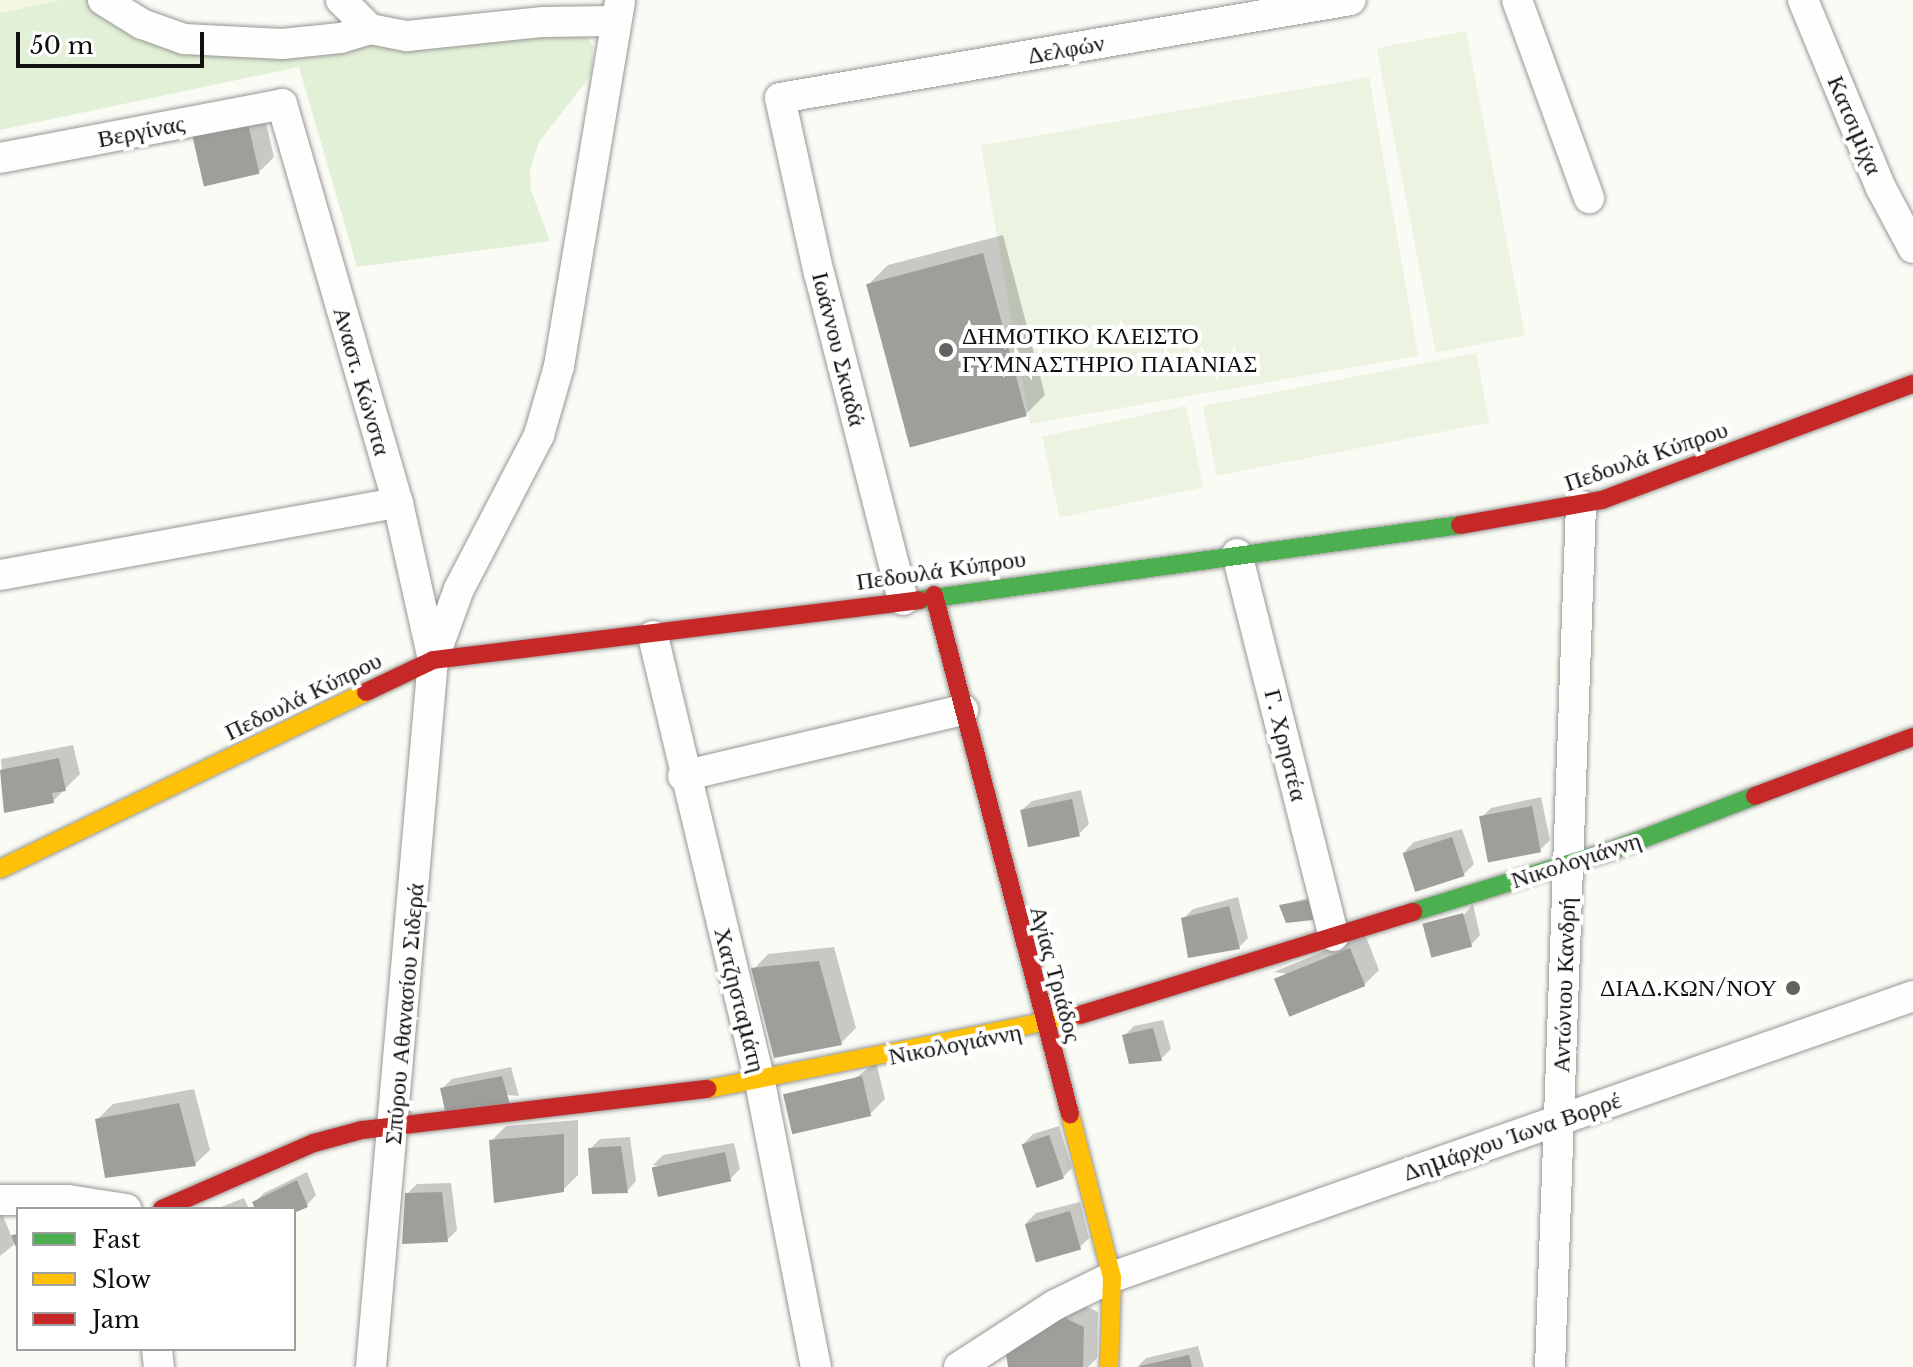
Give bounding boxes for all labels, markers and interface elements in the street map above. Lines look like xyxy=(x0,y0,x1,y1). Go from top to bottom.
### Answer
scale bar xyxy=(20,16,208,66)
street label: Δελφών xyxy=(1025,28,1107,70)
text: 50 m xyxy=(30,31,93,60)
street label: Κατσιμίχα xyxy=(1821,71,1889,179)
street label: Βεργίνας xyxy=(95,108,187,154)
street label: Ιωάννου Σκιαδά xyxy=(806,269,872,429)
street label: Αναστ. Κώνστα xyxy=(327,303,397,459)
place label: ΔΗΜΟΤΙΚΟ ΚΛΕΙΣΤΟ ΓΥΜΝΑΣΤΗΡΙΟ ΠΑΙΑΝΙΑΣ xyxy=(962,322,1257,378)
marker: ΔΗΜΟΤΙΚΟ ΚΛΕΙΣΤΟ ΓΥΜΝΑΣΤΗΡΙΟ ΠΑΙΑΝΙΑΣ xyxy=(937,341,955,359)
street label: Πεδουλά Κύπρου xyxy=(1561,415,1731,497)
street label: Πεδουλά Κύπρου xyxy=(854,544,1028,596)
street label: Πεδουλά Κύπρου xyxy=(220,646,386,746)
street label: Γ. Χρηστέα xyxy=(1258,686,1314,804)
street label: Νικολογιάννη xyxy=(1507,825,1645,895)
street label: Σπύρου Αθανασίου Σιδερά xyxy=(378,882,430,1146)
street label: Αντώνιου Κανδρή xyxy=(1547,897,1581,1073)
street label: Αγίας Τριάδος xyxy=(1024,903,1088,1045)
street label: Χατζησταμάτη xyxy=(708,925,772,1075)
place label: ΔΙΑΔ.ΚΩΝ/ΝΟΥ xyxy=(1600,974,1777,1002)
marker: ΔΙΑΔ.ΚΩΝ/ΝΟΥ xyxy=(1784,979,1802,997)
street label: Νικολογιάννη xyxy=(886,1017,1024,1071)
street label: Δημάρχου Ίωνα Βορρέ xyxy=(1399,1085,1625,1187)
legend xyxy=(16,1207,296,1351)
text: Fast xyxy=(92,1225,140,1254)
text: Slow xyxy=(92,1265,151,1294)
text: Jam xyxy=(92,1305,140,1334)

